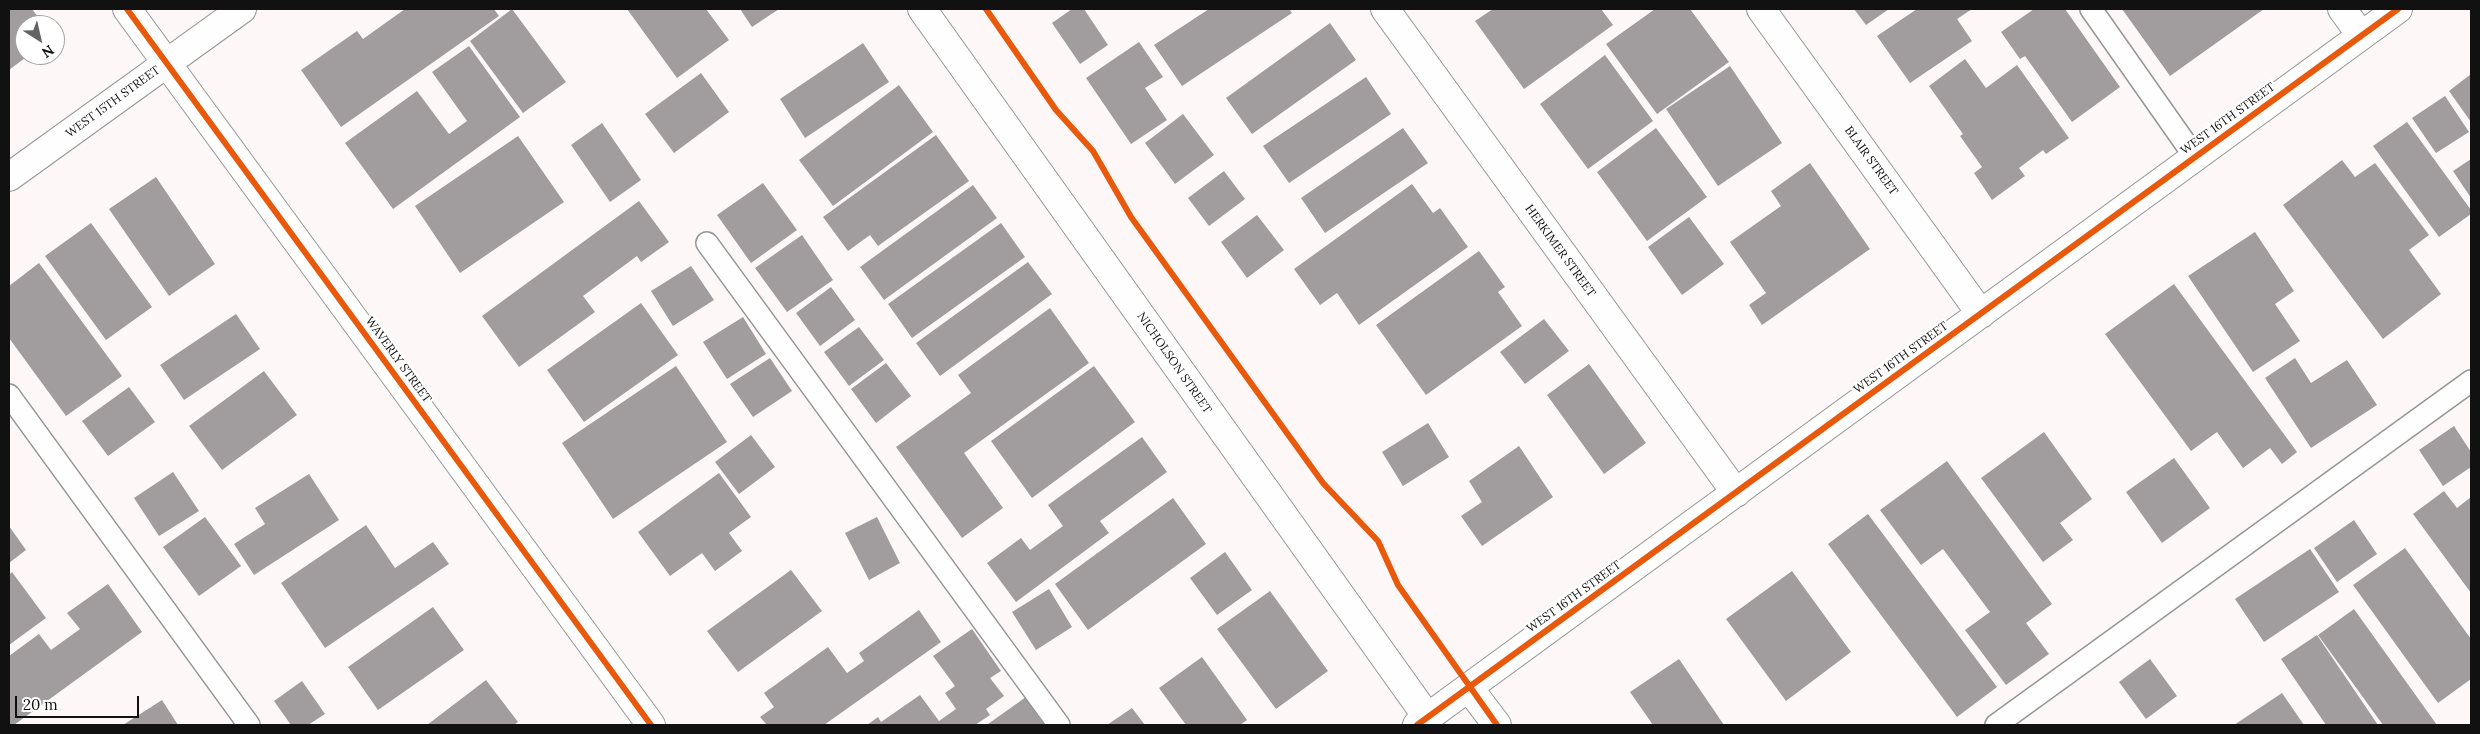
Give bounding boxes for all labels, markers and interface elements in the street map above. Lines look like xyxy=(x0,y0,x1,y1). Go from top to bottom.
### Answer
north arrow xyxy=(15,15,65,65)
text: N xyxy=(38,41,58,62)
street label: WEST 15TH STREET xyxy=(63,63,163,141)
street label: WEST 16TH STREET xyxy=(2178,80,2278,158)
street label: BLAIR STREET xyxy=(1841,124,1901,198)
street label: HERKIMER STREET xyxy=(1522,202,1598,300)
street label: NICHOLSON STREET xyxy=(1134,310,1214,416)
street label: WAVERLY STREET xyxy=(362,314,434,406)
street label: WEST 16TH STREET xyxy=(1851,319,1951,397)
street label: WEST 16TH STREET xyxy=(1524,558,1624,636)
scale bar xyxy=(18,686,141,718)
text: 20 m xyxy=(23,695,58,714)

